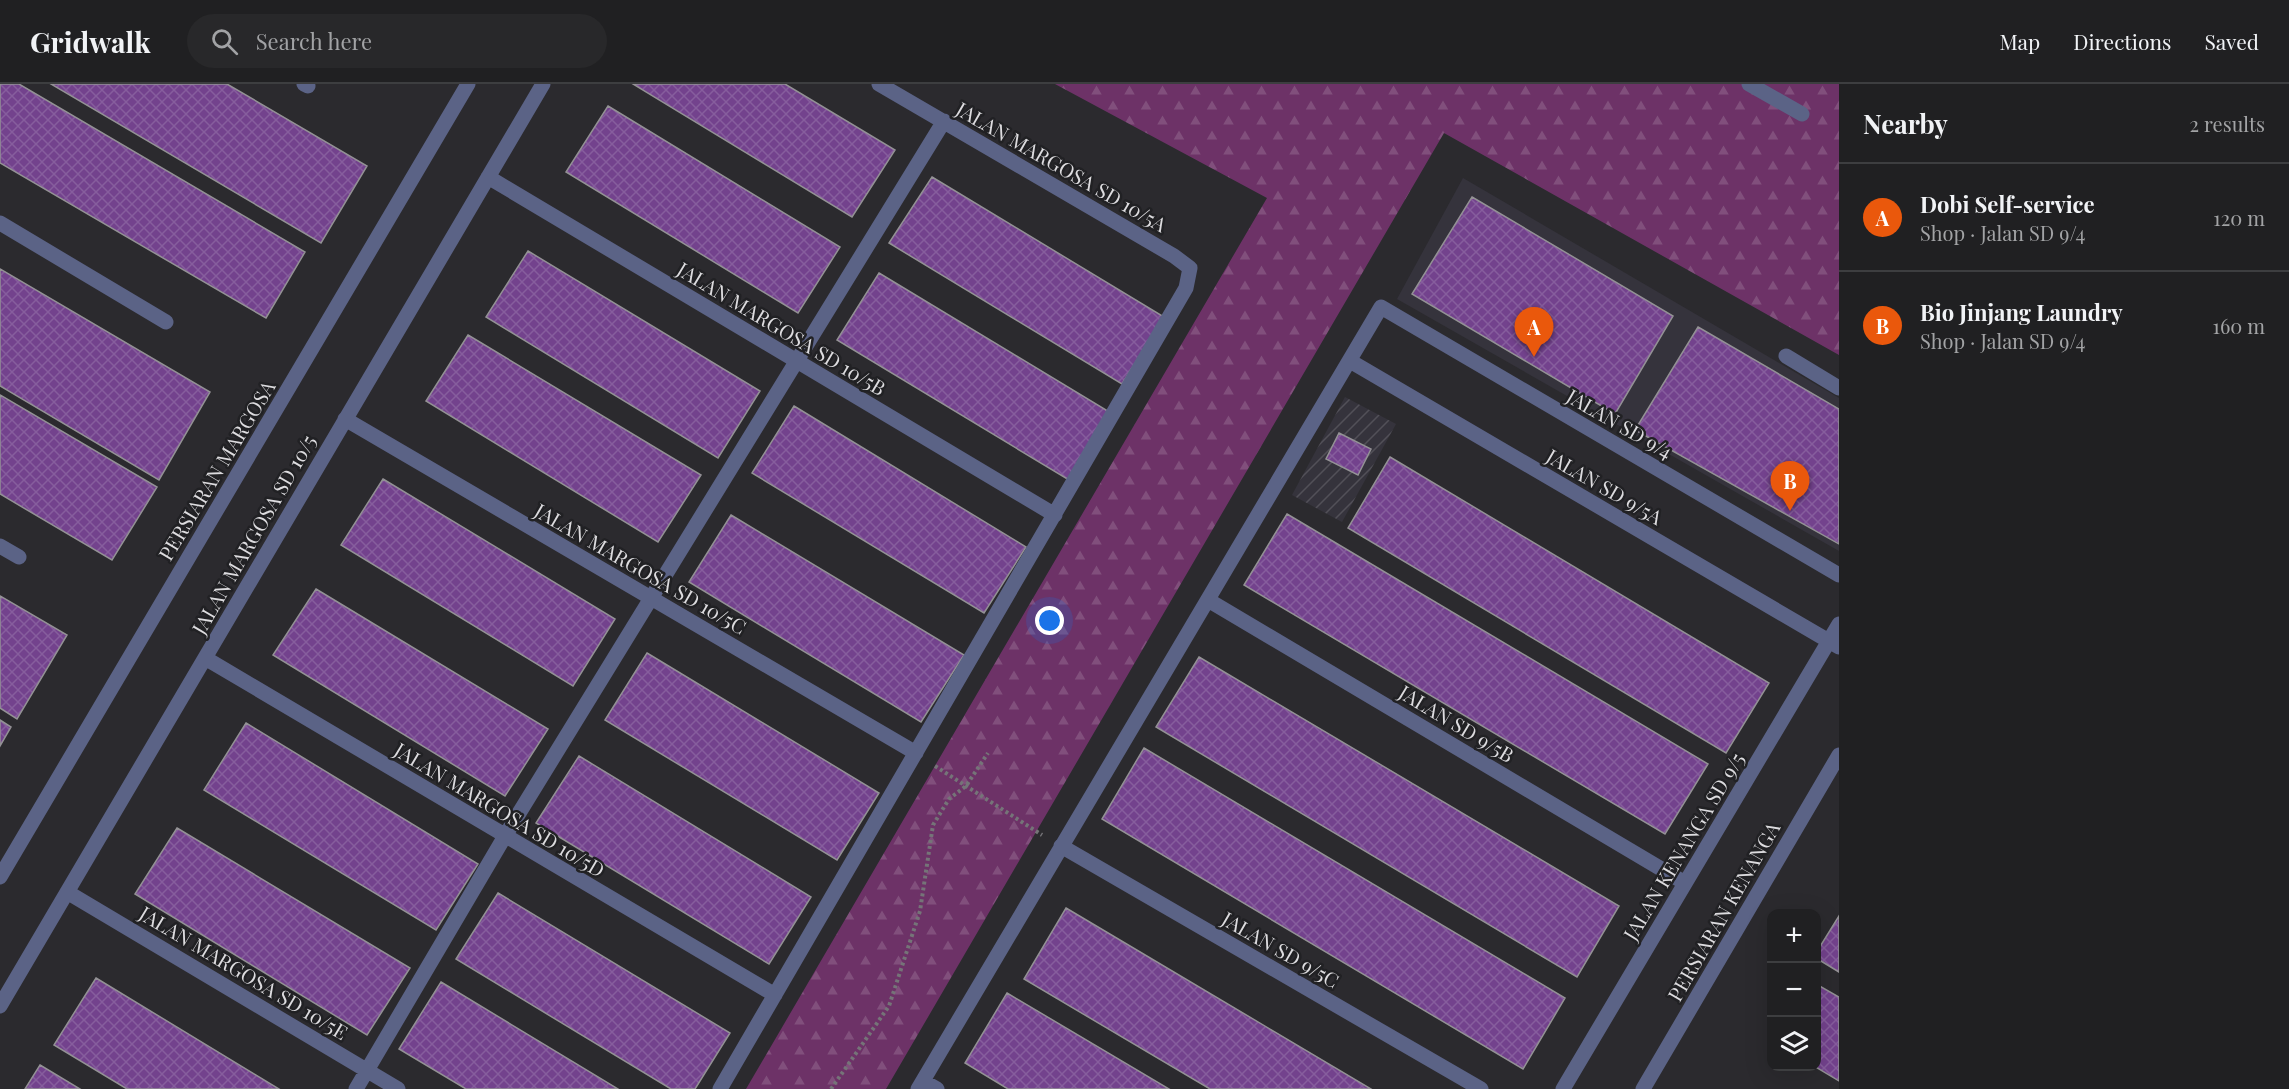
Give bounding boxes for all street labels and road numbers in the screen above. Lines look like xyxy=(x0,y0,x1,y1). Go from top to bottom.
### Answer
street label: JALAN MARGOSA SD 10/5A xyxy=(951,94,1173,238)
street label: JALAN MARGOSA SD 10/5B xyxy=(672,254,891,401)
street label: PERSIARAN MARGOSA xyxy=(151,375,281,565)
street label: JALAN SD 9/4 xyxy=(1561,381,1678,464)
street label: JALAN MARGOSA SD 10/5 xyxy=(184,429,321,640)
street label: JALAN SD 9/5A xyxy=(1541,441,1668,530)
street label: JALAN MARGOSA SD 10/5C xyxy=(529,496,752,640)
street label: JALAN SD 9/5B xyxy=(1394,677,1520,768)
street label: JALAN MARGOSA SD 10/5D xyxy=(389,735,610,883)
street label: JALAN KENANGA SD 9/5 xyxy=(1616,747,1750,946)
street label: PERSIARAN KENANGA xyxy=(1661,816,1786,1006)
street label: JALAN MARGOSA SD 10/5E xyxy=(134,898,353,1045)
street label: JALAN SD 9/5C xyxy=(1217,904,1345,993)

